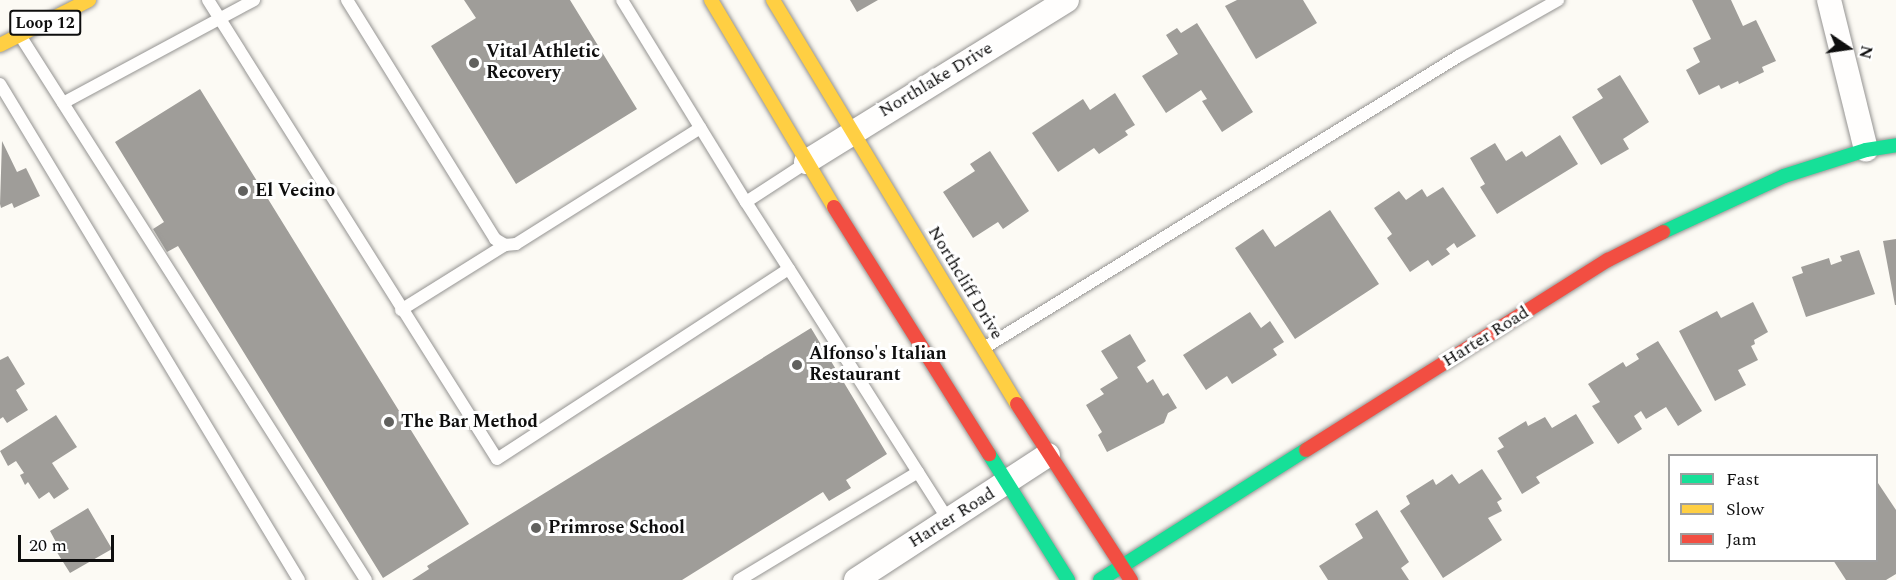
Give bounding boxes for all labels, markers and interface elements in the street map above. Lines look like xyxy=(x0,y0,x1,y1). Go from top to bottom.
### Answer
road number: Loop 12 xyxy=(9,10,81,36)
north arrow xyxy=(1818,18,1878,78)
street label: Northlake Drive xyxy=(875,38,997,122)
place label: Vital Athletic Recovery xyxy=(486,42,600,84)
text: N xyxy=(1852,43,1879,61)
marker: Vital Athletic Recovery xyxy=(467,56,481,70)
place label: El Vecino xyxy=(255,180,335,202)
marker: El Vecino xyxy=(236,184,250,198)
street label: Northcliff Drive xyxy=(923,222,1007,344)
street label: Harter Road xyxy=(1439,302,1533,372)
place label: Alfonso's Italian Restaurant xyxy=(809,344,947,386)
marker: Alfonso's Italian Restaurant xyxy=(790,358,804,372)
place label: The Bar Method xyxy=(401,411,538,433)
marker: The Bar Method xyxy=(382,415,396,429)
legend xyxy=(1668,454,1878,562)
text: Fast xyxy=(1726,466,1759,493)
street label: Harter Road xyxy=(905,483,999,553)
text: Slow xyxy=(1726,496,1764,523)
place label: Primrose School xyxy=(548,517,685,539)
marker: Primrose School xyxy=(529,521,543,535)
scale bar xyxy=(21,523,117,561)
text: Jam xyxy=(1726,526,1757,553)
text: 20 m xyxy=(29,532,67,559)

